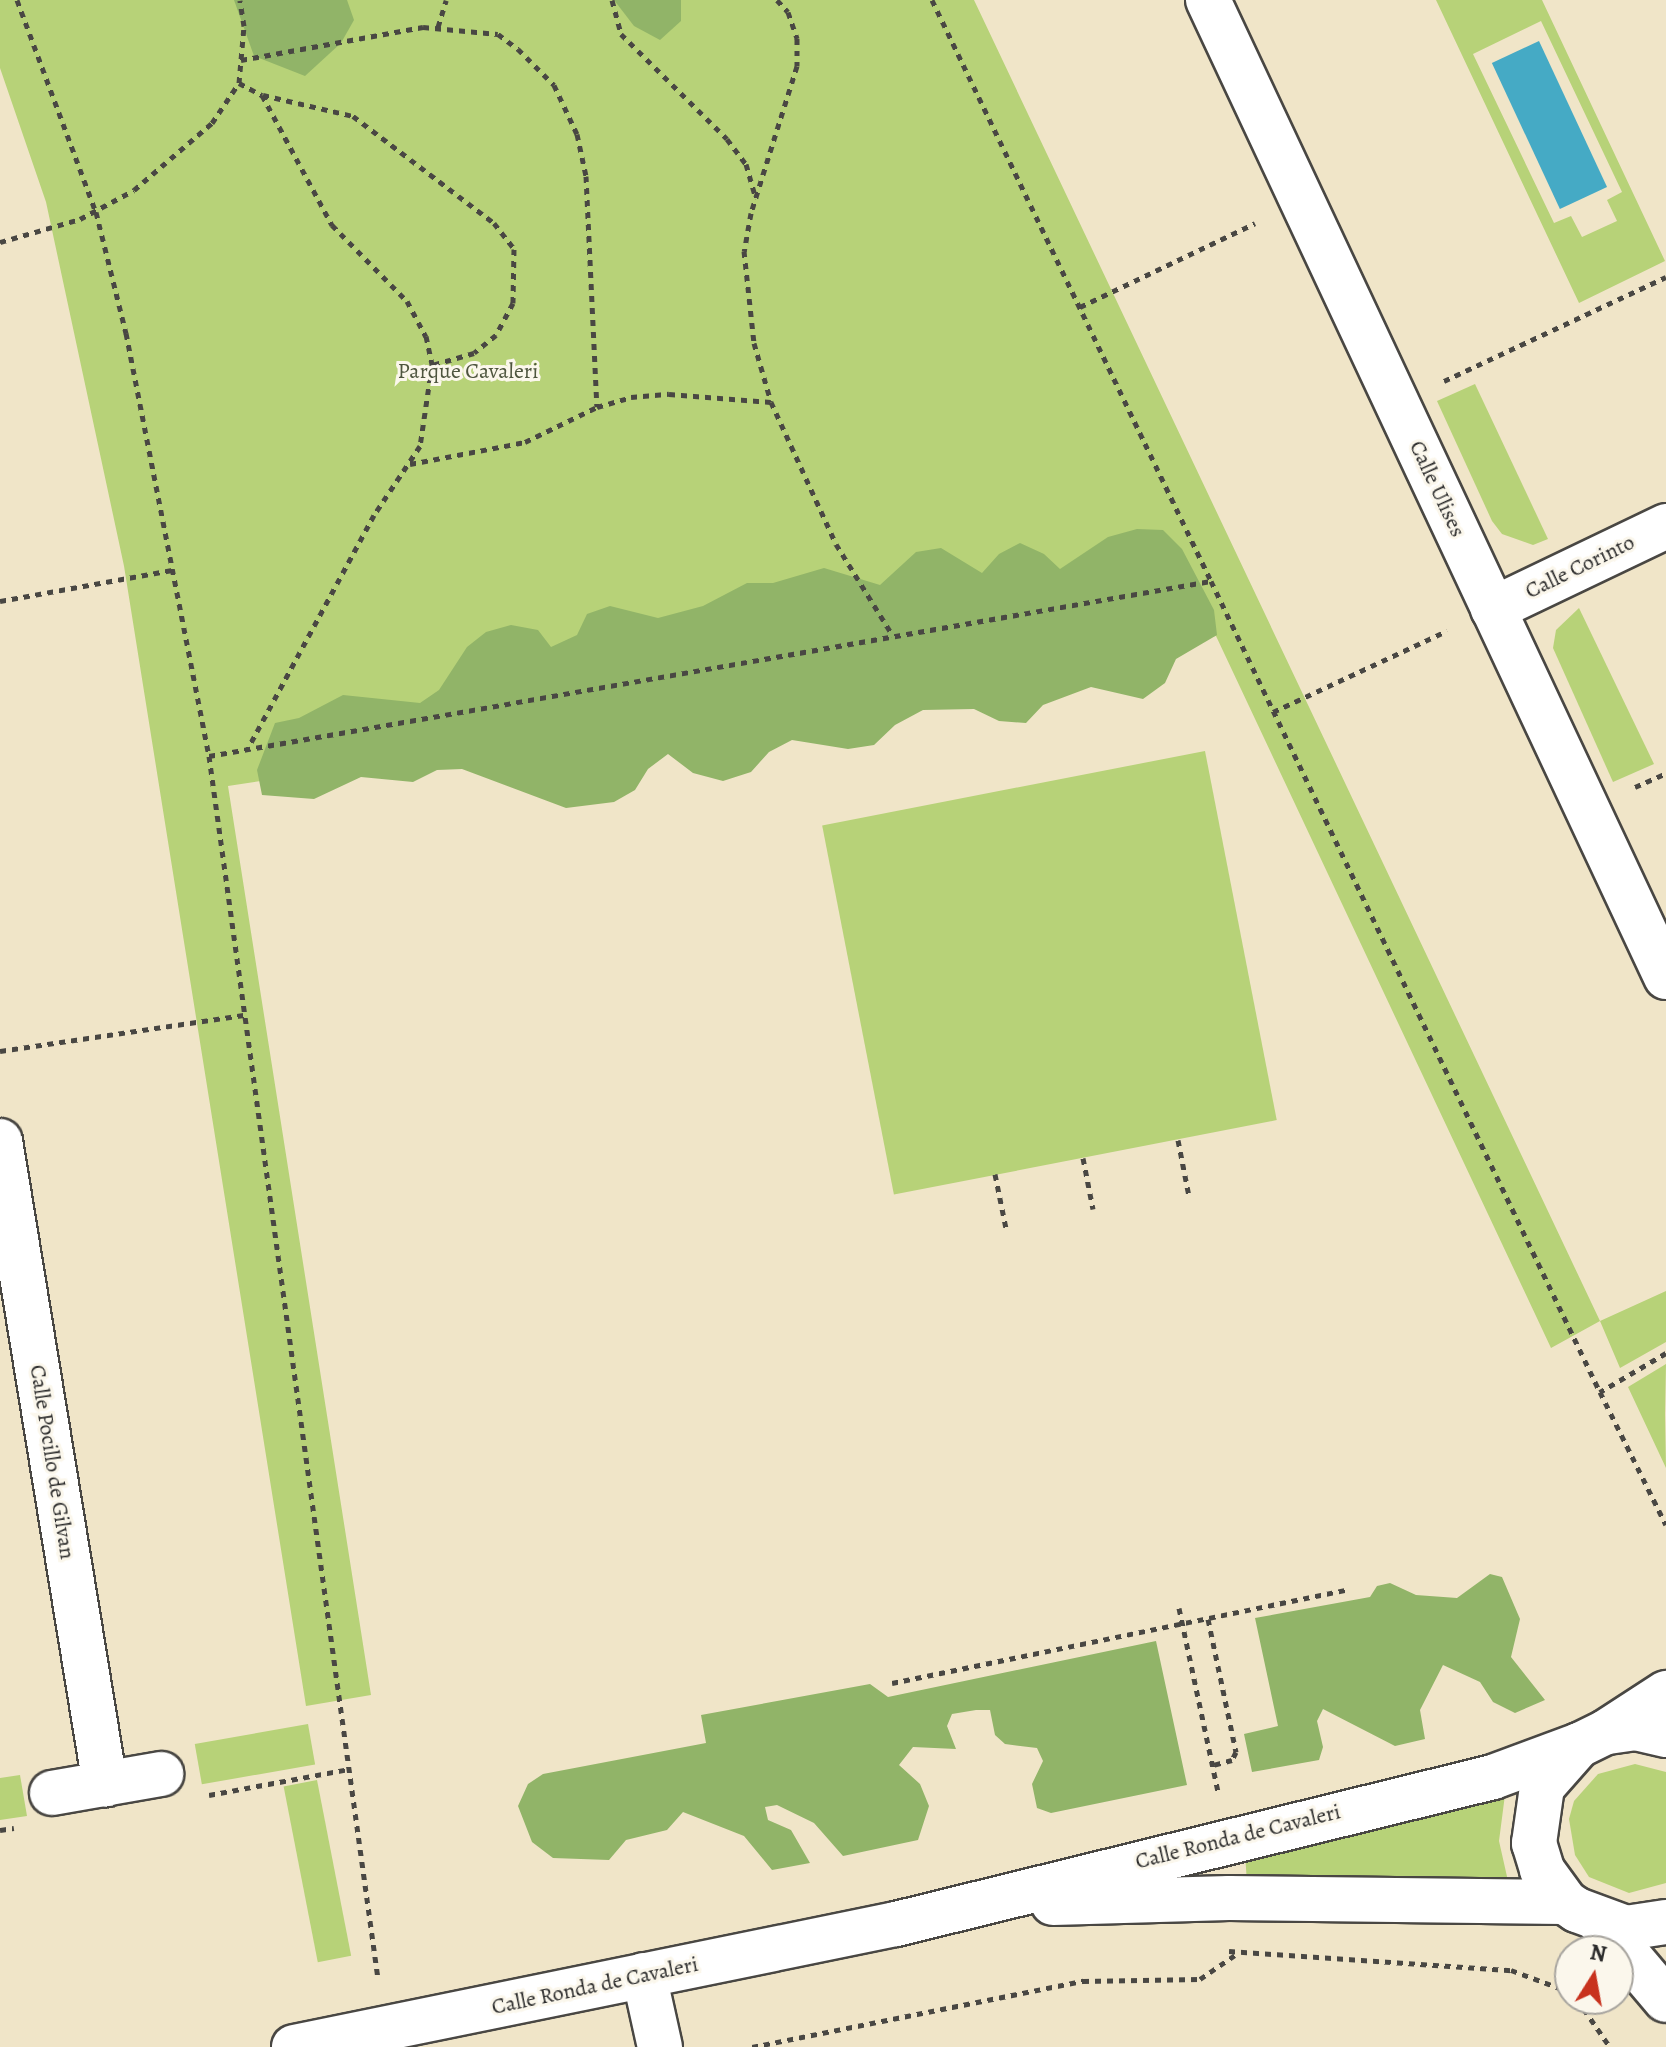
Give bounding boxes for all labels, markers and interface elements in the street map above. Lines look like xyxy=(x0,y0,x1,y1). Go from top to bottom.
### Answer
park label: Parque Cavaleri xyxy=(398,359,538,385)
street label: Calle Ulises xyxy=(1403,437,1471,541)
street label: Calle Corinto xyxy=(1521,529,1639,605)
street label: Calle Pocillo de Gilvan xyxy=(24,1363,80,1561)
street label: Calle Ronda de Cavaleri xyxy=(1133,1799,1343,1875)
north arrow xyxy=(1554,1935,1634,2015)
text: N xyxy=(1587,1937,1609,1970)
street label: Calle Ronda de Cavaleri xyxy=(489,1951,701,2021)

